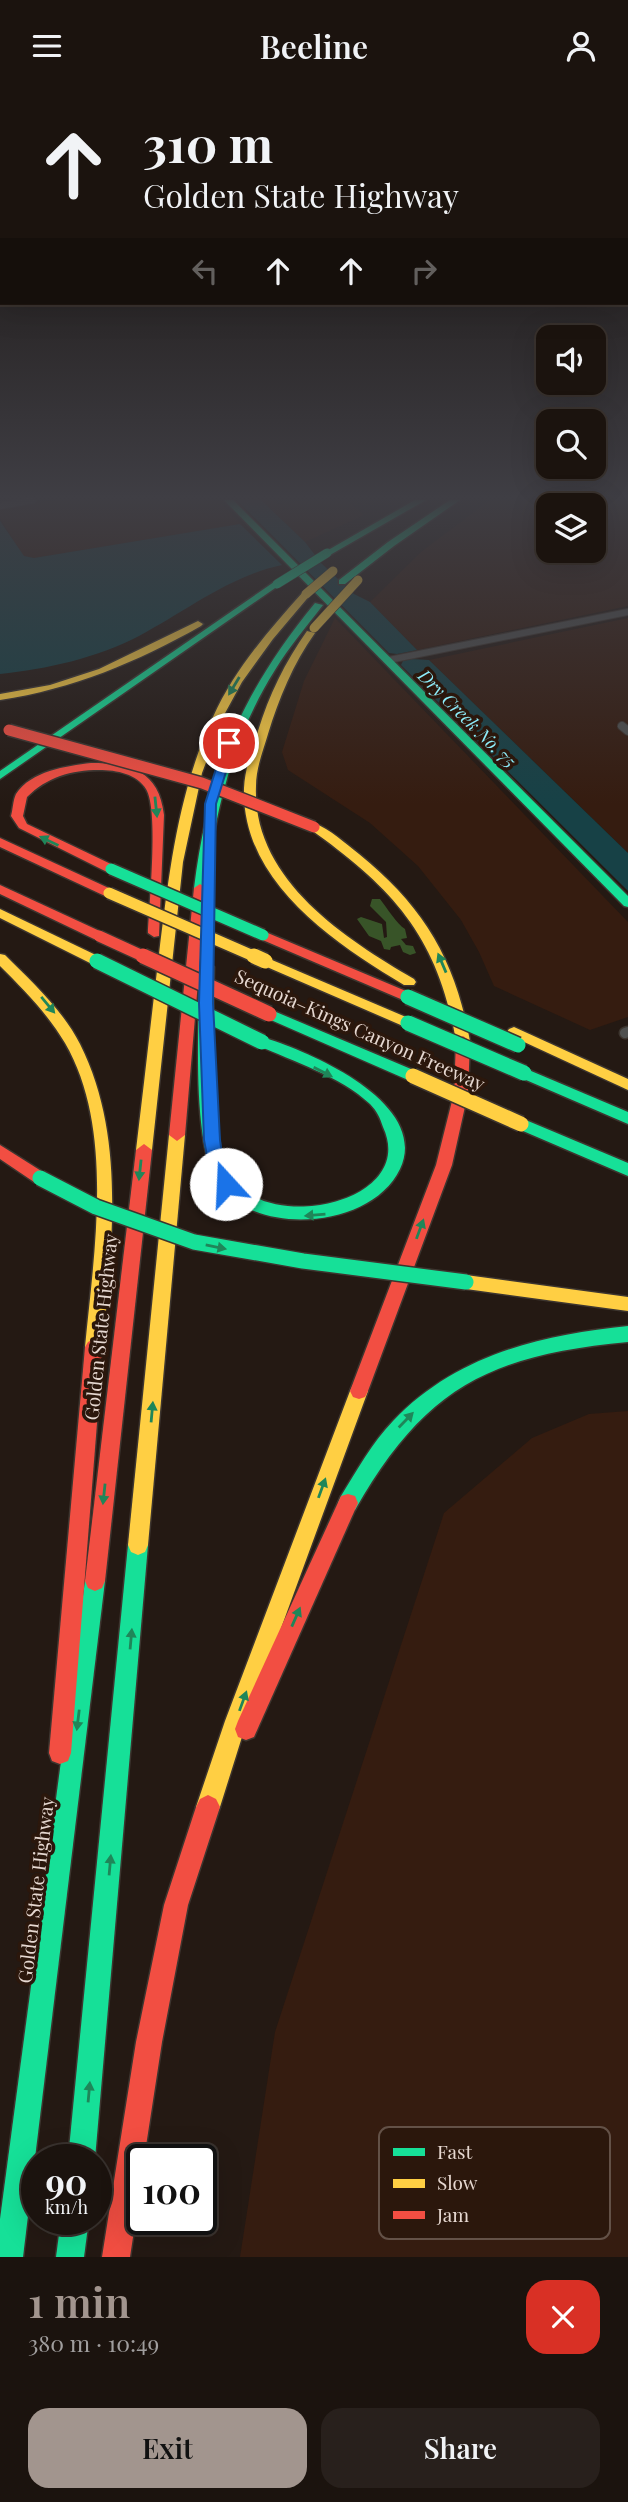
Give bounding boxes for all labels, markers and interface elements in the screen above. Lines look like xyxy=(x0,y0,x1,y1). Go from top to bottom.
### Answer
text: Beeline xyxy=(260,24,368,67)
icon: menu xyxy=(28,27,66,65)
icon: person xyxy=(562,27,600,65)
text: 310 m xyxy=(143,110,273,175)
icon: ahead xyxy=(28,119,119,210)
text: Golden State Highway xyxy=(143,173,459,216)
icon: left xyxy=(186,252,224,290)
icon: ahead xyxy=(259,252,297,290)
icon: ahead xyxy=(332,252,370,290)
icon: right xyxy=(405,252,443,290)
map controls xyxy=(536,325,606,563)
button: sound xyxy=(536,325,606,395)
button: search xyxy=(536,409,606,479)
button: layers xyxy=(536,493,606,563)
water label: Dry Creek No. 75 xyxy=(413,663,522,773)
one-way arrow xyxy=(228,677,240,696)
pin xyxy=(199,713,259,773)
icon: arrive xyxy=(210,724,248,762)
one-way arrow xyxy=(151,796,162,818)
one-way arrow xyxy=(39,835,59,847)
one-way arrow xyxy=(436,952,447,973)
street label: Sequoia–Kings Canyon Freeway xyxy=(231,962,490,1096)
one-way arrow xyxy=(41,996,56,1014)
one-way arrow xyxy=(313,1067,333,1078)
position arrow xyxy=(189,1147,263,1221)
one-way arrow xyxy=(134,1159,145,1181)
one-way arrow xyxy=(304,1210,326,1221)
one-way arrow xyxy=(415,1219,426,1240)
street label: Golden State Highway xyxy=(77,1232,123,1421)
one-way arrow xyxy=(205,1241,227,1252)
one-way arrow xyxy=(147,1401,158,1423)
one-way arrow xyxy=(398,1411,415,1428)
one-way arrow xyxy=(316,1477,327,1498)
one-way arrow xyxy=(99,1483,110,1505)
one-way arrow xyxy=(290,1607,302,1627)
one-way arrow xyxy=(126,1627,137,1649)
one-way arrow xyxy=(238,1691,249,1712)
one-way arrow xyxy=(73,1709,84,1731)
street label: Golden State Highway xyxy=(11,1795,59,1985)
one-way arrow xyxy=(105,1854,116,1876)
one-way arrow xyxy=(84,2080,95,2102)
legend xyxy=(379,2127,610,2239)
text: Fast xyxy=(437,2138,473,2164)
speed limit sign: 100 xyxy=(126,2144,217,2235)
text: 90 xyxy=(46,2157,87,2204)
text: Slow xyxy=(437,2169,478,2195)
text: km/h xyxy=(45,2195,88,2219)
text: Jam xyxy=(436,2201,469,2227)
text: 1 min xyxy=(28,2273,130,2329)
button: close xyxy=(526,2280,600,2354)
text: 380 m · 10:49 xyxy=(28,2327,159,2358)
button: Exit xyxy=(28,2408,307,2488)
button: Share xyxy=(321,2408,600,2488)

